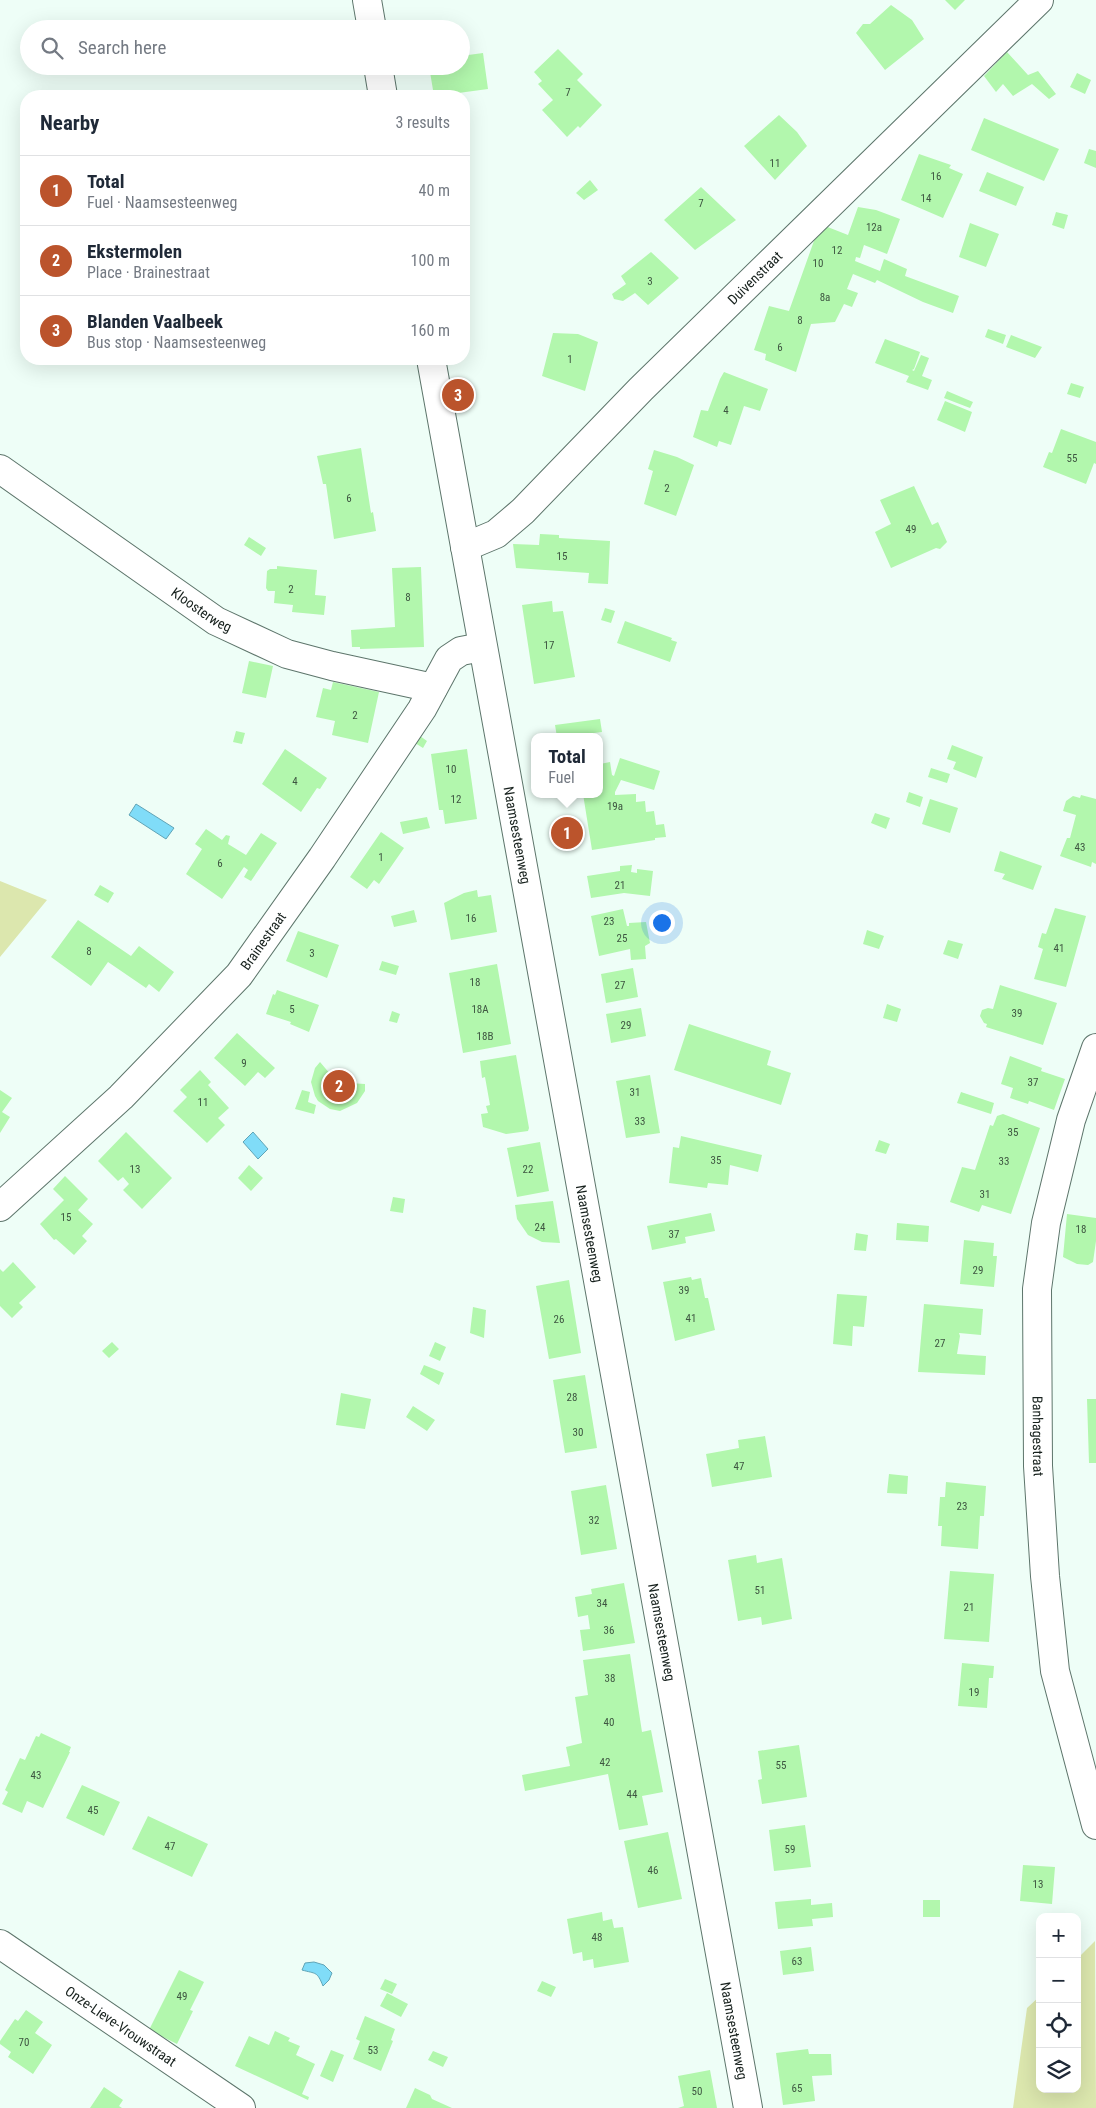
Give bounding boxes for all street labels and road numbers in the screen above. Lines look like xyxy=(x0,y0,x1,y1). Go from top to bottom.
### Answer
street label: Duivenstraat xyxy=(724,248,785,308)
street label: Kloosterweg xyxy=(168,584,234,635)
street label: Naamsesteenweg xyxy=(501,785,534,885)
street label: Brainestraat xyxy=(237,909,289,973)
street label: Naamsesteenweg xyxy=(573,1184,606,1284)
street label: Banhagestraat xyxy=(1030,1396,1047,1477)
street label: Naamsesteenweg xyxy=(645,1582,678,1682)
street label: Naamsesteenweg xyxy=(717,1981,751,2081)
street label: Onze-Lieve-Vrouwstraat xyxy=(62,1983,179,2069)

